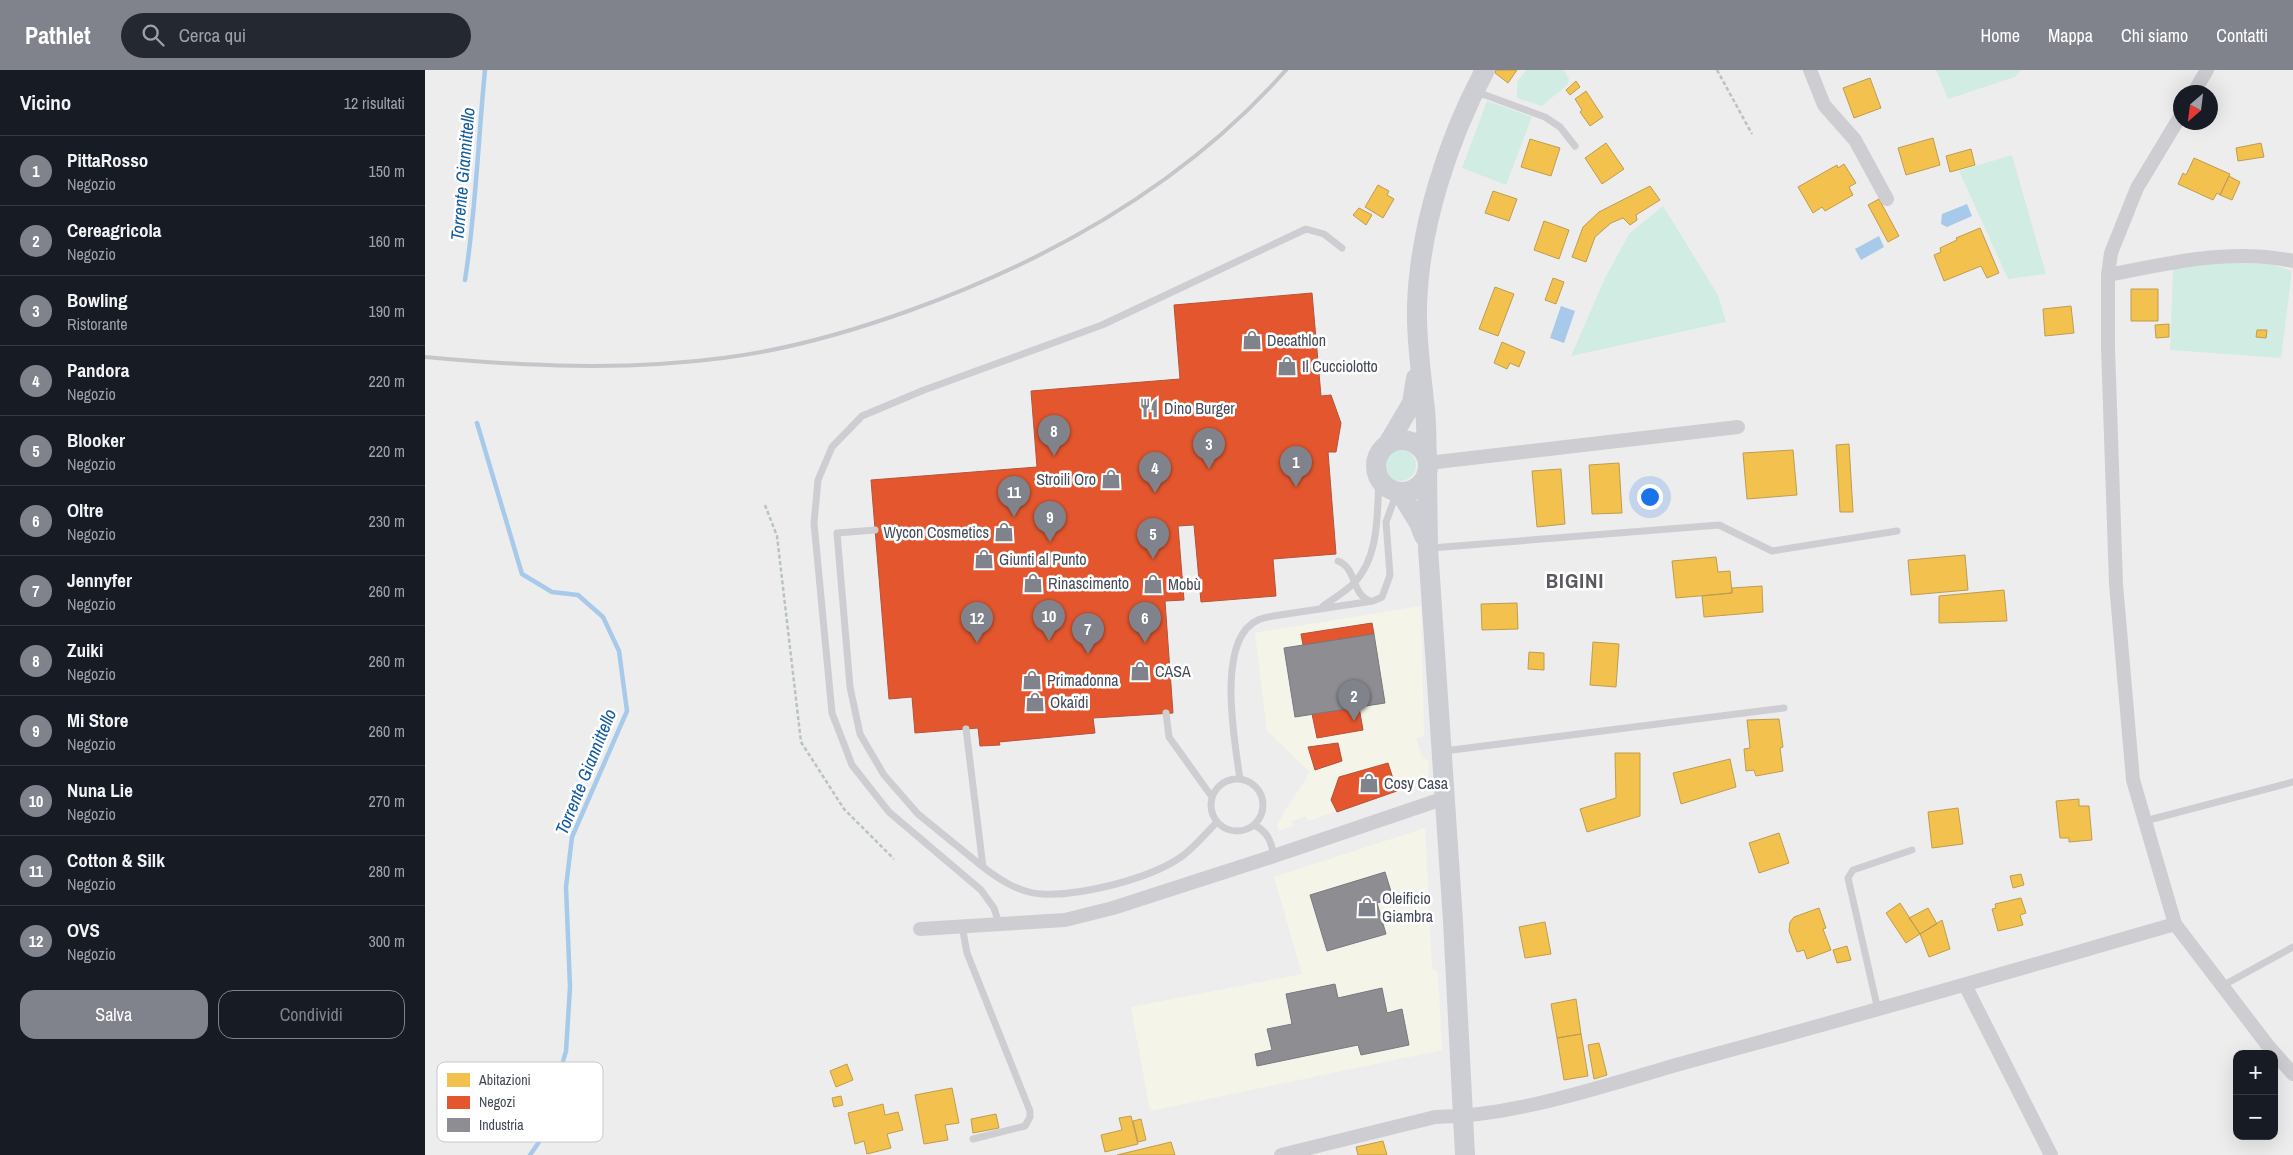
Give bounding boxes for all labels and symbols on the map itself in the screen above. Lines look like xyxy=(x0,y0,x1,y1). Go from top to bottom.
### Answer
north arrow xyxy=(2173,85,2218,130)
water label: Torrente Giannittello xyxy=(444,106,481,241)
shop icon: Decathlon xyxy=(1241,329,1263,351)
place label: Decathlon xyxy=(1267,329,1326,351)
shop icon: Il Cucciolotto xyxy=(1276,355,1298,377)
place label: Il Cucciolotto xyxy=(1302,355,1378,377)
restaurant icon: Dino Burger xyxy=(1138,397,1160,419)
place label: Dino Burger xyxy=(1164,397,1235,419)
pin: 8 xyxy=(1038,415,1070,456)
pin: 3 xyxy=(1193,428,1225,469)
pin: 1 xyxy=(1280,446,1312,487)
pin: 4 xyxy=(1139,452,1171,493)
place label: Stroili Oro xyxy=(1036,468,1096,490)
shop icon: Stroili Oro xyxy=(1100,468,1122,490)
pin: 11 xyxy=(998,476,1030,517)
your location xyxy=(1637,484,1663,510)
pin: 9 xyxy=(1034,501,1066,542)
pin: 5 xyxy=(1137,518,1169,559)
place label: Wycon Cosmetics xyxy=(883,521,989,543)
shop icon: Wycon Cosmetics xyxy=(993,521,1015,543)
shop icon: Giunti al Punto xyxy=(973,548,995,570)
place label: Giunti al Punto xyxy=(999,548,1087,570)
district label: BIGINI xyxy=(1546,566,1604,595)
shop icon: Rinascimento xyxy=(1022,572,1044,594)
place label: Rinascimento xyxy=(1048,572,1129,594)
shop icon: Mobù xyxy=(1142,573,1164,595)
place label: Mobù xyxy=(1168,573,1201,595)
pin: 10 xyxy=(1033,600,1065,641)
pin: 12 xyxy=(961,602,993,643)
pin: 6 xyxy=(1129,602,1161,643)
pin: 7 xyxy=(1072,613,1104,654)
shop icon: CASA xyxy=(1129,660,1151,682)
place label: CASA xyxy=(1155,660,1191,682)
shop icon: Primadonna xyxy=(1021,669,1043,691)
place label: Primadonna xyxy=(1047,669,1119,691)
pin: 2 xyxy=(1338,680,1370,721)
shop icon: Okaïdi xyxy=(1024,691,1046,713)
place label: Okaïdi xyxy=(1050,691,1089,713)
water label: Torrente Giannittello xyxy=(549,705,622,838)
shop icon: Cosy Casa xyxy=(1358,772,1380,794)
place label: Cosy Casa xyxy=(1384,772,1449,794)
place label: Oleificio Giambra xyxy=(1382,887,1434,927)
shop icon: Oleificio Giambra xyxy=(1356,896,1378,918)
legend xyxy=(437,1062,603,1142)
text: Abitazioni xyxy=(478,1071,531,1089)
text: Negozi xyxy=(479,1093,515,1111)
text: Industria xyxy=(479,1116,524,1134)

